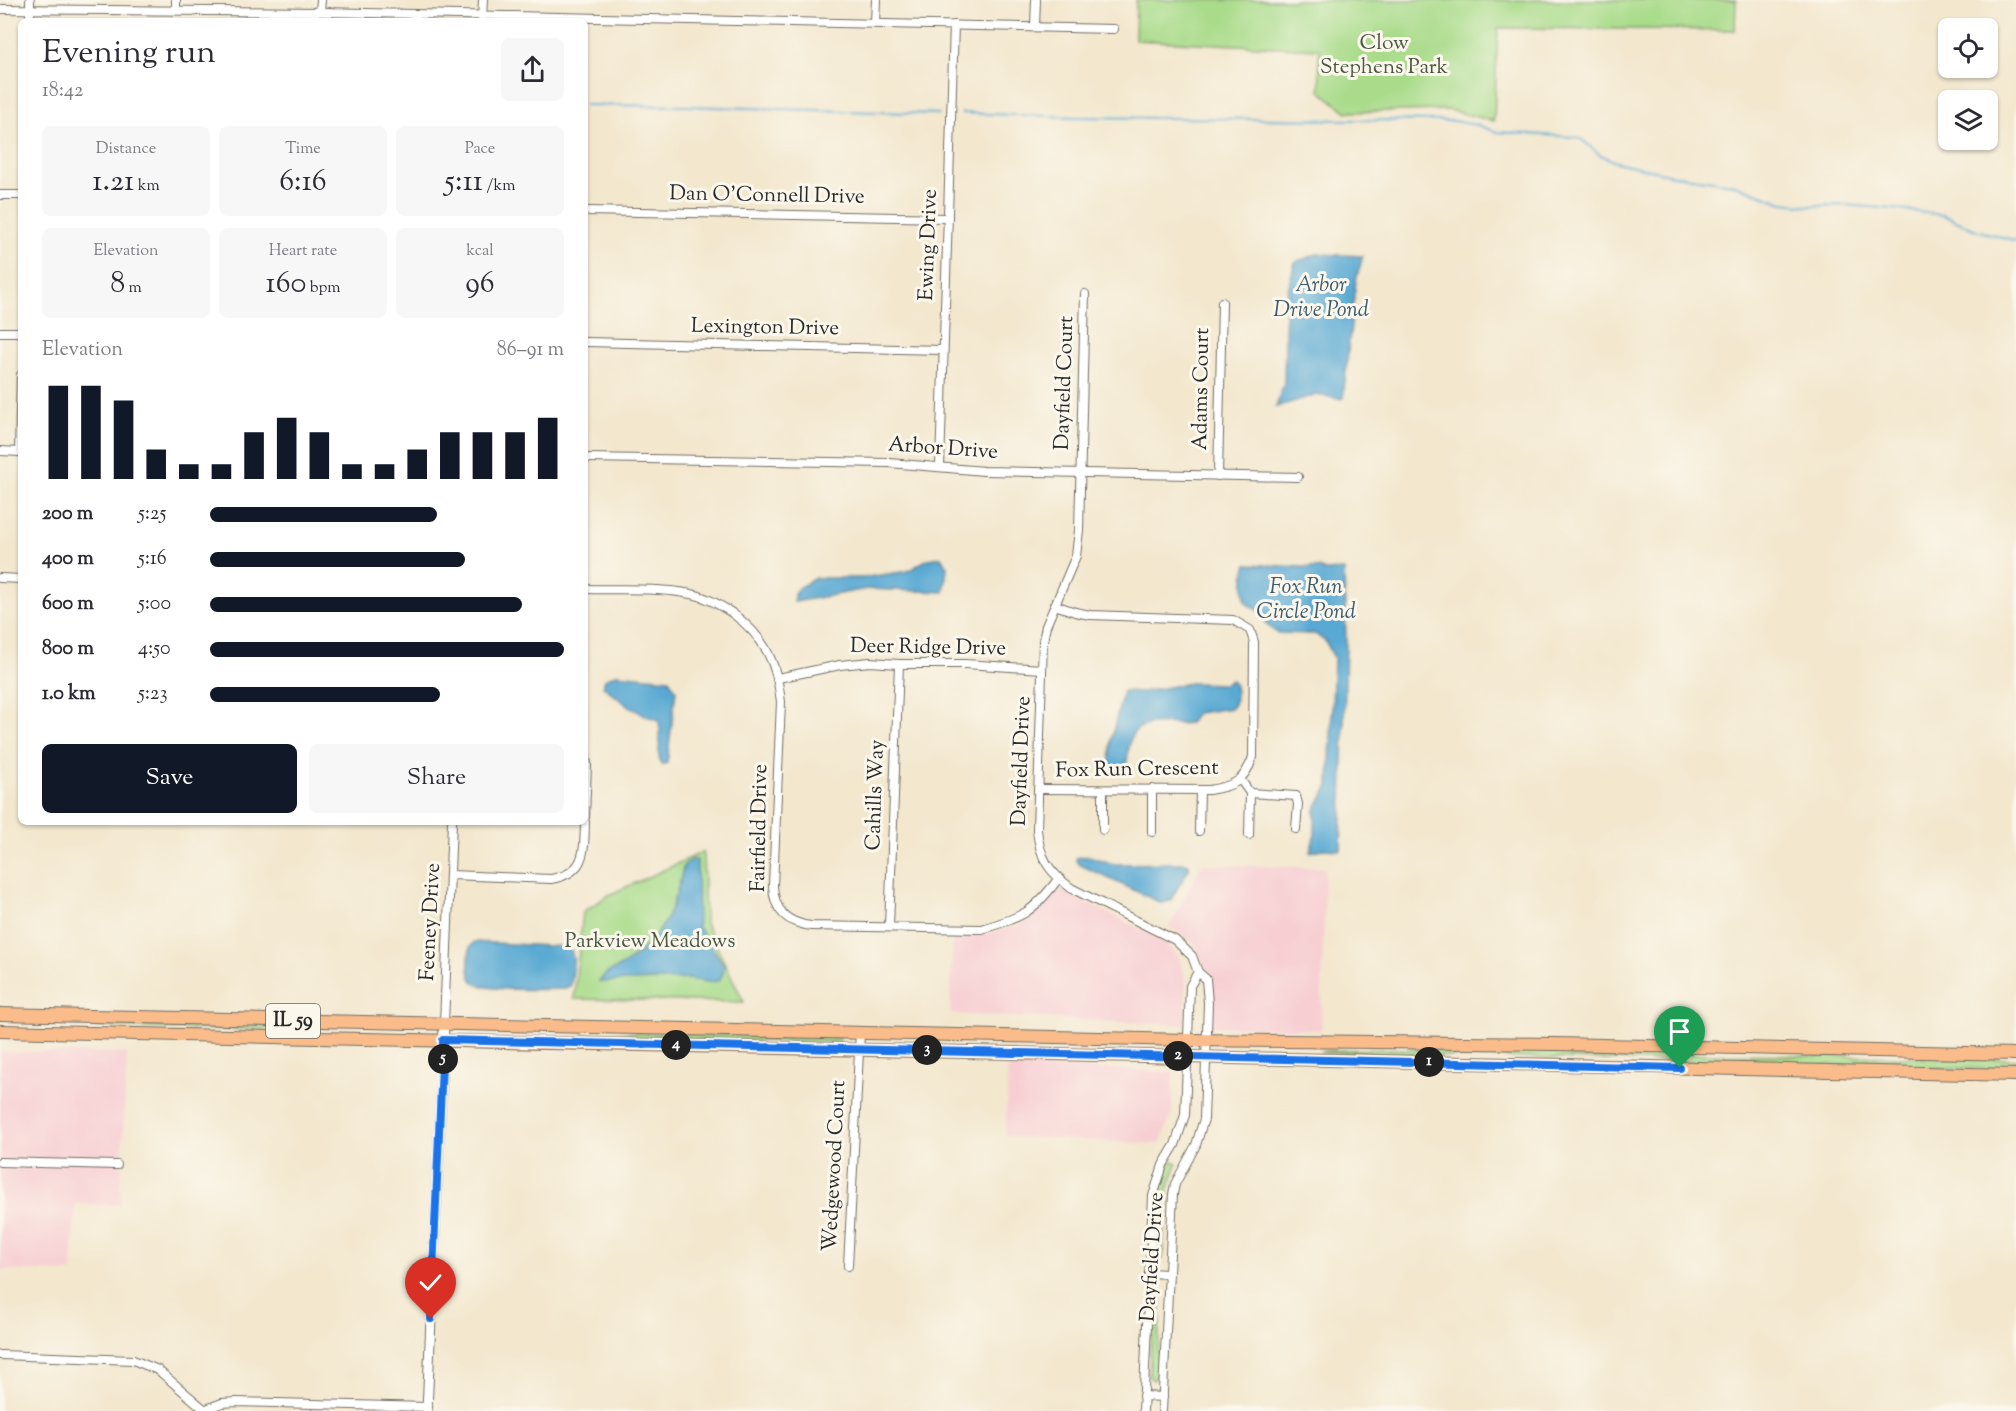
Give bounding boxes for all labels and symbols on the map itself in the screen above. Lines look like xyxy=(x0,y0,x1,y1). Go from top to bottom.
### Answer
park label: Clow Stephens Park xyxy=(1320,29,1449,83)
street label: Dan O'Connell Drive xyxy=(669,179,865,213)
street label: Ewing Drive xyxy=(912,189,946,301)
water label: Arbor Drive Pond xyxy=(1273,270,1369,327)
street label: Lexington Drive xyxy=(691,312,839,344)
street label: Dayfield Court xyxy=(1048,315,1082,451)
street label: Adams Court xyxy=(1186,327,1218,451)
street label: Arbor Drive xyxy=(887,430,999,468)
water label: Fox Run Circle Pond xyxy=(1256,572,1356,629)
street label: Deer Ridge Drive xyxy=(850,632,1006,664)
street label: Dayfield Drive xyxy=(1005,695,1039,827)
street label: Cahills Way xyxy=(859,738,893,851)
street label: Fox Run Crescent xyxy=(1055,754,1219,786)
street label: Fairfield Drive xyxy=(744,764,776,892)
street label: Feeney Drive xyxy=(413,862,449,982)
park label: Parkview Meadows xyxy=(565,927,735,957)
road number: IL 59 xyxy=(266,1004,320,1038)
pin xyxy=(1654,1006,1705,1068)
pin: 4 xyxy=(661,1030,691,1060)
pin: 3 xyxy=(912,1035,942,1065)
pin: 2 xyxy=(1163,1041,1193,1071)
pin: 5 xyxy=(428,1044,458,1074)
pin: 1 xyxy=(1414,1047,1444,1077)
street label: Wedgewood Court xyxy=(816,1079,854,1253)
street label: Dayfield Drive xyxy=(1134,1191,1172,1323)
pin xyxy=(405,1257,456,1319)

